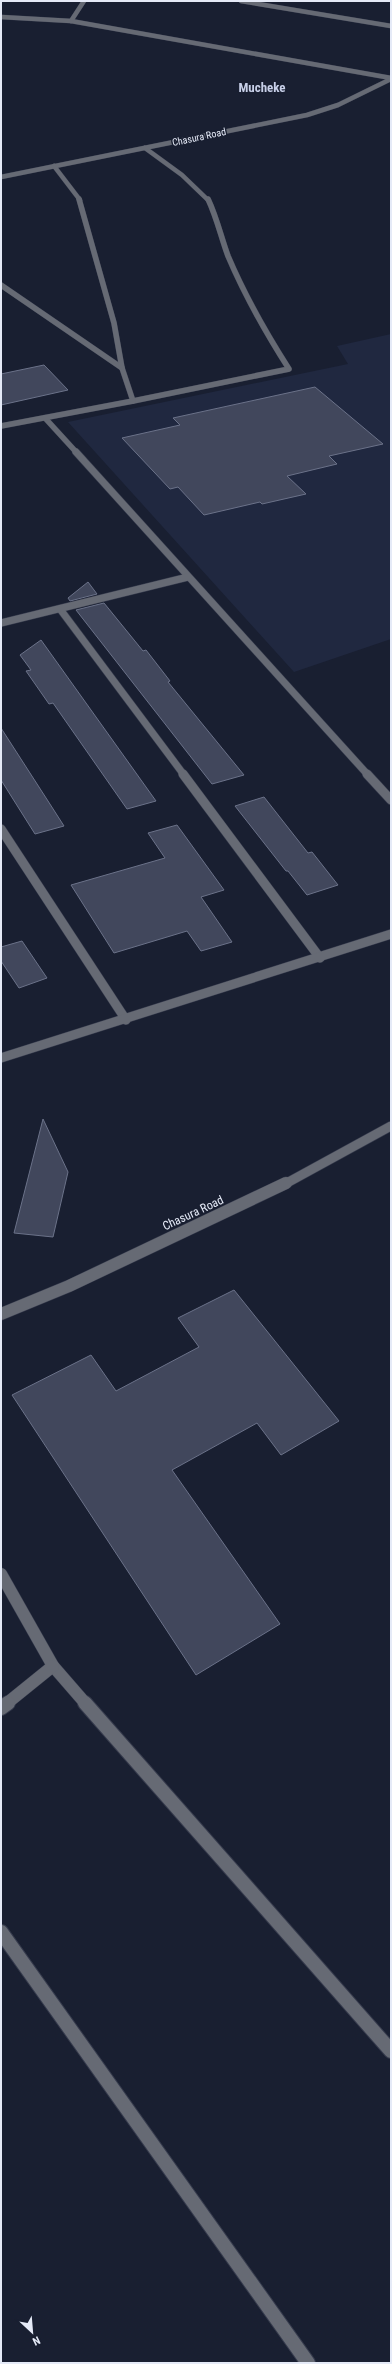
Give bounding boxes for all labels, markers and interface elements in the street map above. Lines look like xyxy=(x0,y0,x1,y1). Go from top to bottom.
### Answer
district label: Mucheke xyxy=(238,80,286,95)
street label: Chasura Road xyxy=(171,126,227,148)
street label: Chasura Road xyxy=(160,1193,226,1233)
north arrow xyxy=(12,2312,52,2352)
text: N xyxy=(30,2333,42,2348)

